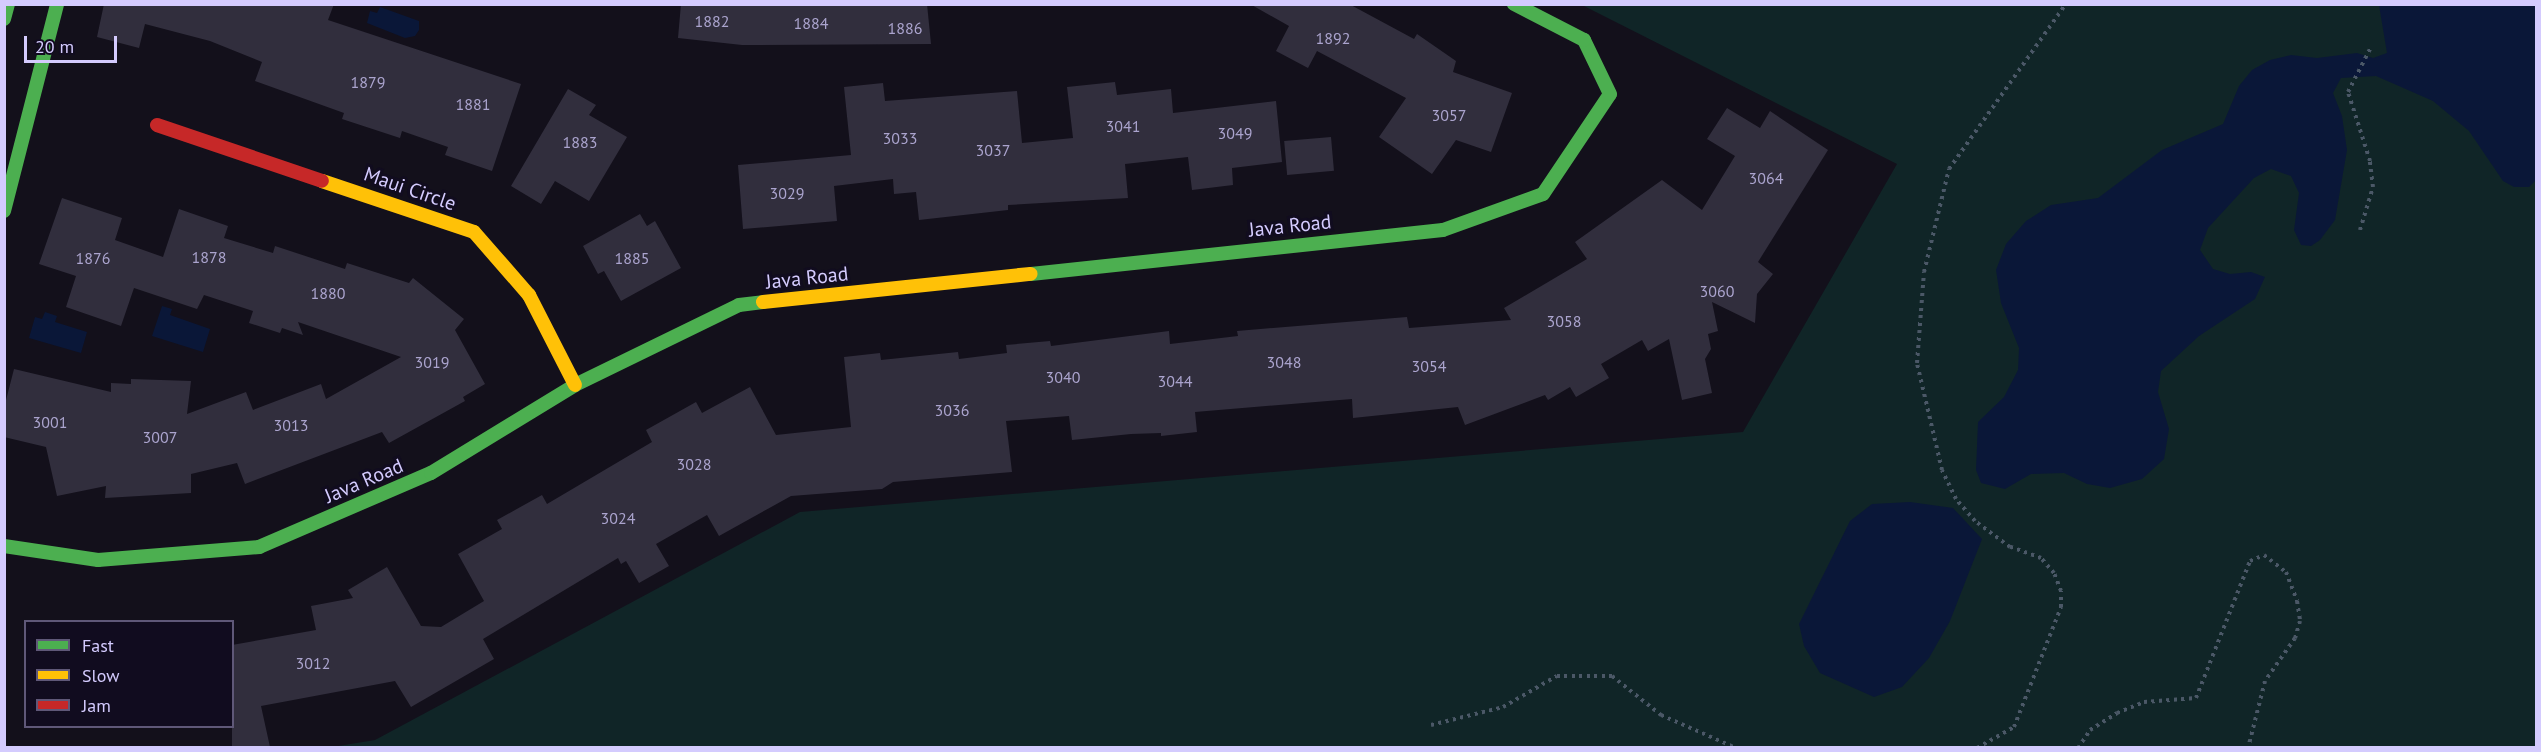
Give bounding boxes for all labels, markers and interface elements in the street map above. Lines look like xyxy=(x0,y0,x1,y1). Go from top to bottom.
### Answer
house number: 1882 xyxy=(695,11,729,31)
house number: 1884 xyxy=(794,13,828,33)
house number: 1886 xyxy=(888,18,922,38)
scale bar xyxy=(27,24,120,62)
house number: 1892 xyxy=(1316,28,1350,48)
text: 20 m xyxy=(35,35,74,58)
house number: 1879 xyxy=(351,72,385,92)
house number: 1881 xyxy=(456,94,490,114)
house number: 3057 xyxy=(1432,105,1466,125)
house number: 3041 xyxy=(1106,116,1140,136)
house number: 3049 xyxy=(1218,123,1252,143)
house number: 3033 xyxy=(883,128,917,148)
house number: 1883 xyxy=(563,132,597,152)
house number: 3037 xyxy=(976,140,1010,160)
street label: Maui Circle xyxy=(361,162,459,216)
house number: 3064 xyxy=(1749,168,1783,188)
house number: 3029 xyxy=(770,183,804,203)
street label: Java Road xyxy=(1247,210,1333,242)
house number: 1878 xyxy=(192,247,226,267)
house number: 1876 xyxy=(76,248,110,268)
house number: 1885 xyxy=(615,248,649,268)
street label: Java Road xyxy=(764,262,850,294)
house number: 3060 xyxy=(1700,281,1734,301)
house number: 1880 xyxy=(311,283,345,303)
house number: 3058 xyxy=(1547,311,1581,331)
house number: 3019 xyxy=(415,352,449,372)
house number: 3048 xyxy=(1267,352,1301,372)
house number: 3054 xyxy=(1412,356,1446,376)
house number: 3040 xyxy=(1046,367,1080,387)
house number: 3044 xyxy=(1158,371,1192,391)
house number: 3036 xyxy=(935,400,969,420)
house number: 3001 xyxy=(33,412,67,432)
house number: 3013 xyxy=(274,415,308,435)
house number: 3007 xyxy=(143,427,177,447)
street label: Java Road xyxy=(321,454,407,508)
house number: 3028 xyxy=(677,454,711,474)
house number: 3024 xyxy=(601,508,635,528)
legend xyxy=(24,620,234,728)
text: Fast xyxy=(82,634,114,657)
house number: 3012 xyxy=(296,653,330,673)
text: Slow xyxy=(82,664,120,687)
text: Jam xyxy=(82,694,111,717)

